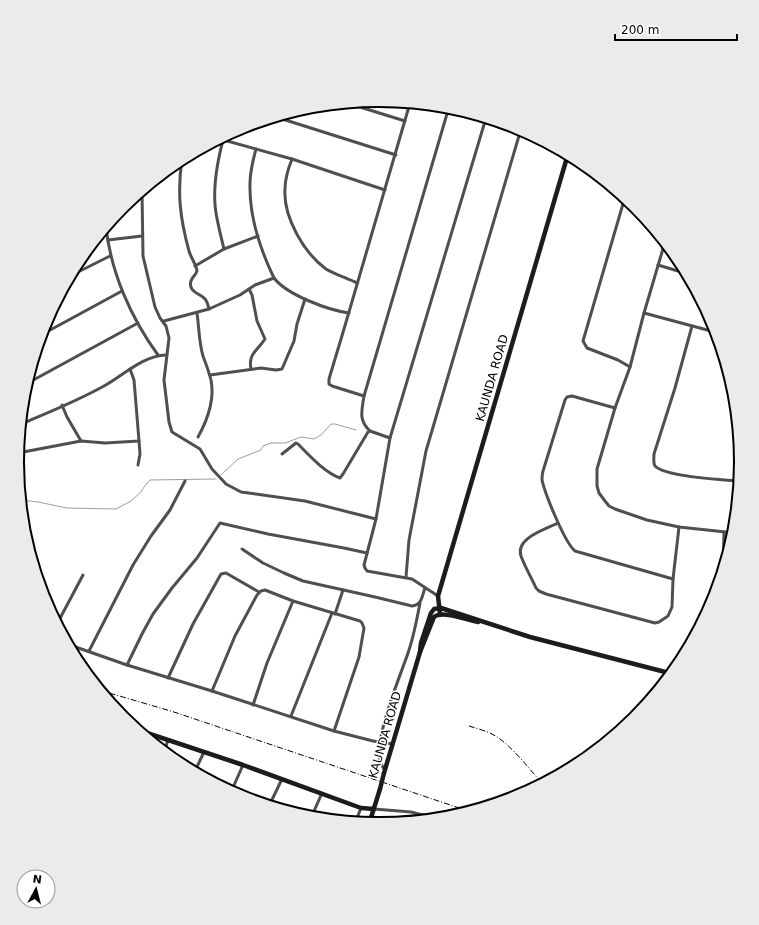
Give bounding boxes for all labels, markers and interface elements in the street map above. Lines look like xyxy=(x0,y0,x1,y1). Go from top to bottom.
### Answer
scale bar xyxy=(615,16,737,42)
text: 200 m xyxy=(621,23,659,37)
street label: KAUNDA ROAD xyxy=(473,333,511,423)
street label: KAUNDA ROAD xyxy=(366,690,404,780)
north arrow xyxy=(16,869,56,909)
text: N xyxy=(32,873,43,887)

